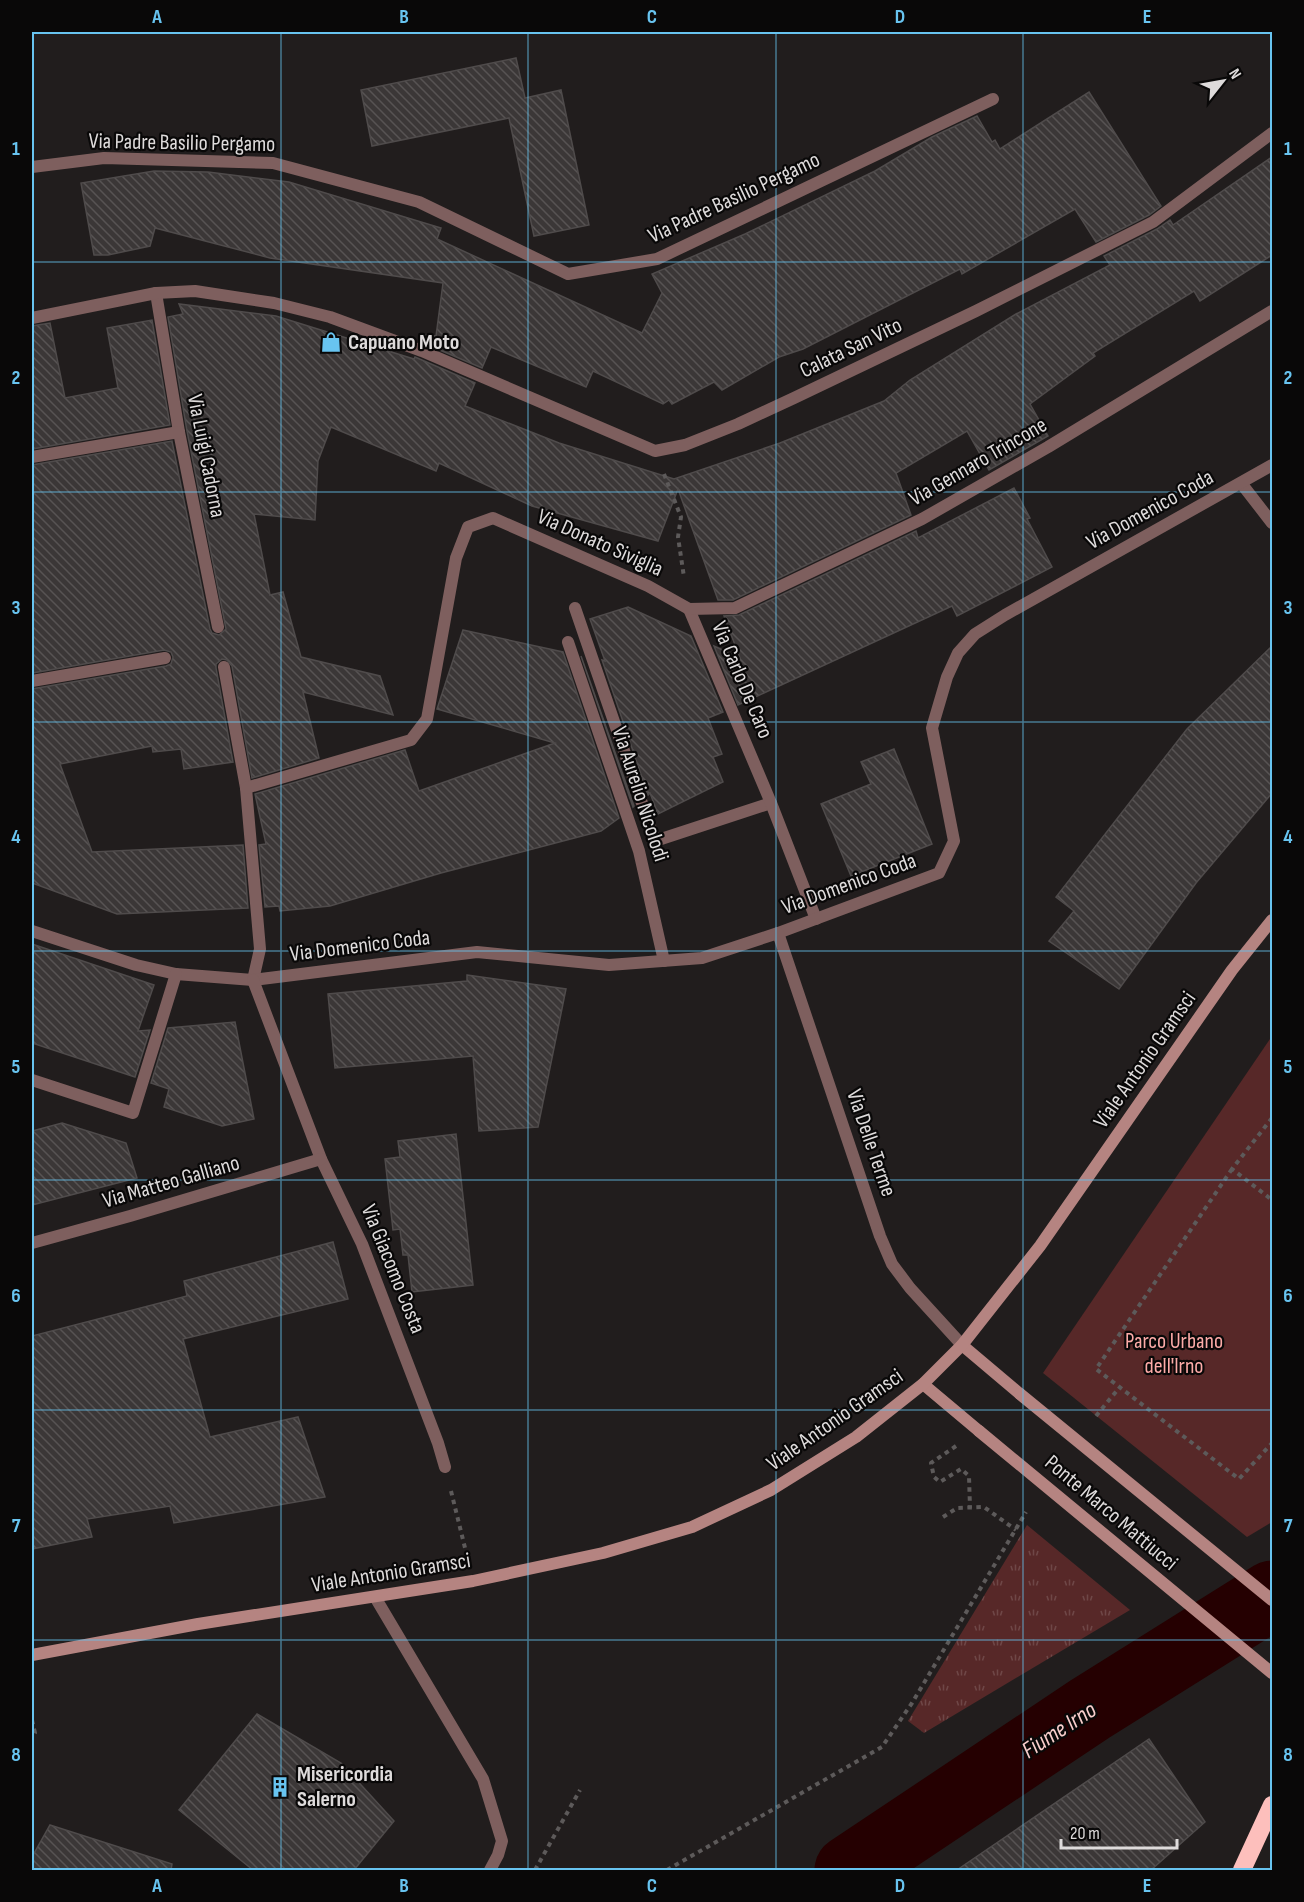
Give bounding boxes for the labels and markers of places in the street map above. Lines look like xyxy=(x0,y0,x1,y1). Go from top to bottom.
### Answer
place label: Capuano Moto xyxy=(348,329,459,356)
shop icon: Capuano Moto xyxy=(319,330,343,354)
place label: Misericordia Salerno xyxy=(297,1761,393,1813)
building icon: Misericordia Salerno xyxy=(268,1775,292,1799)

